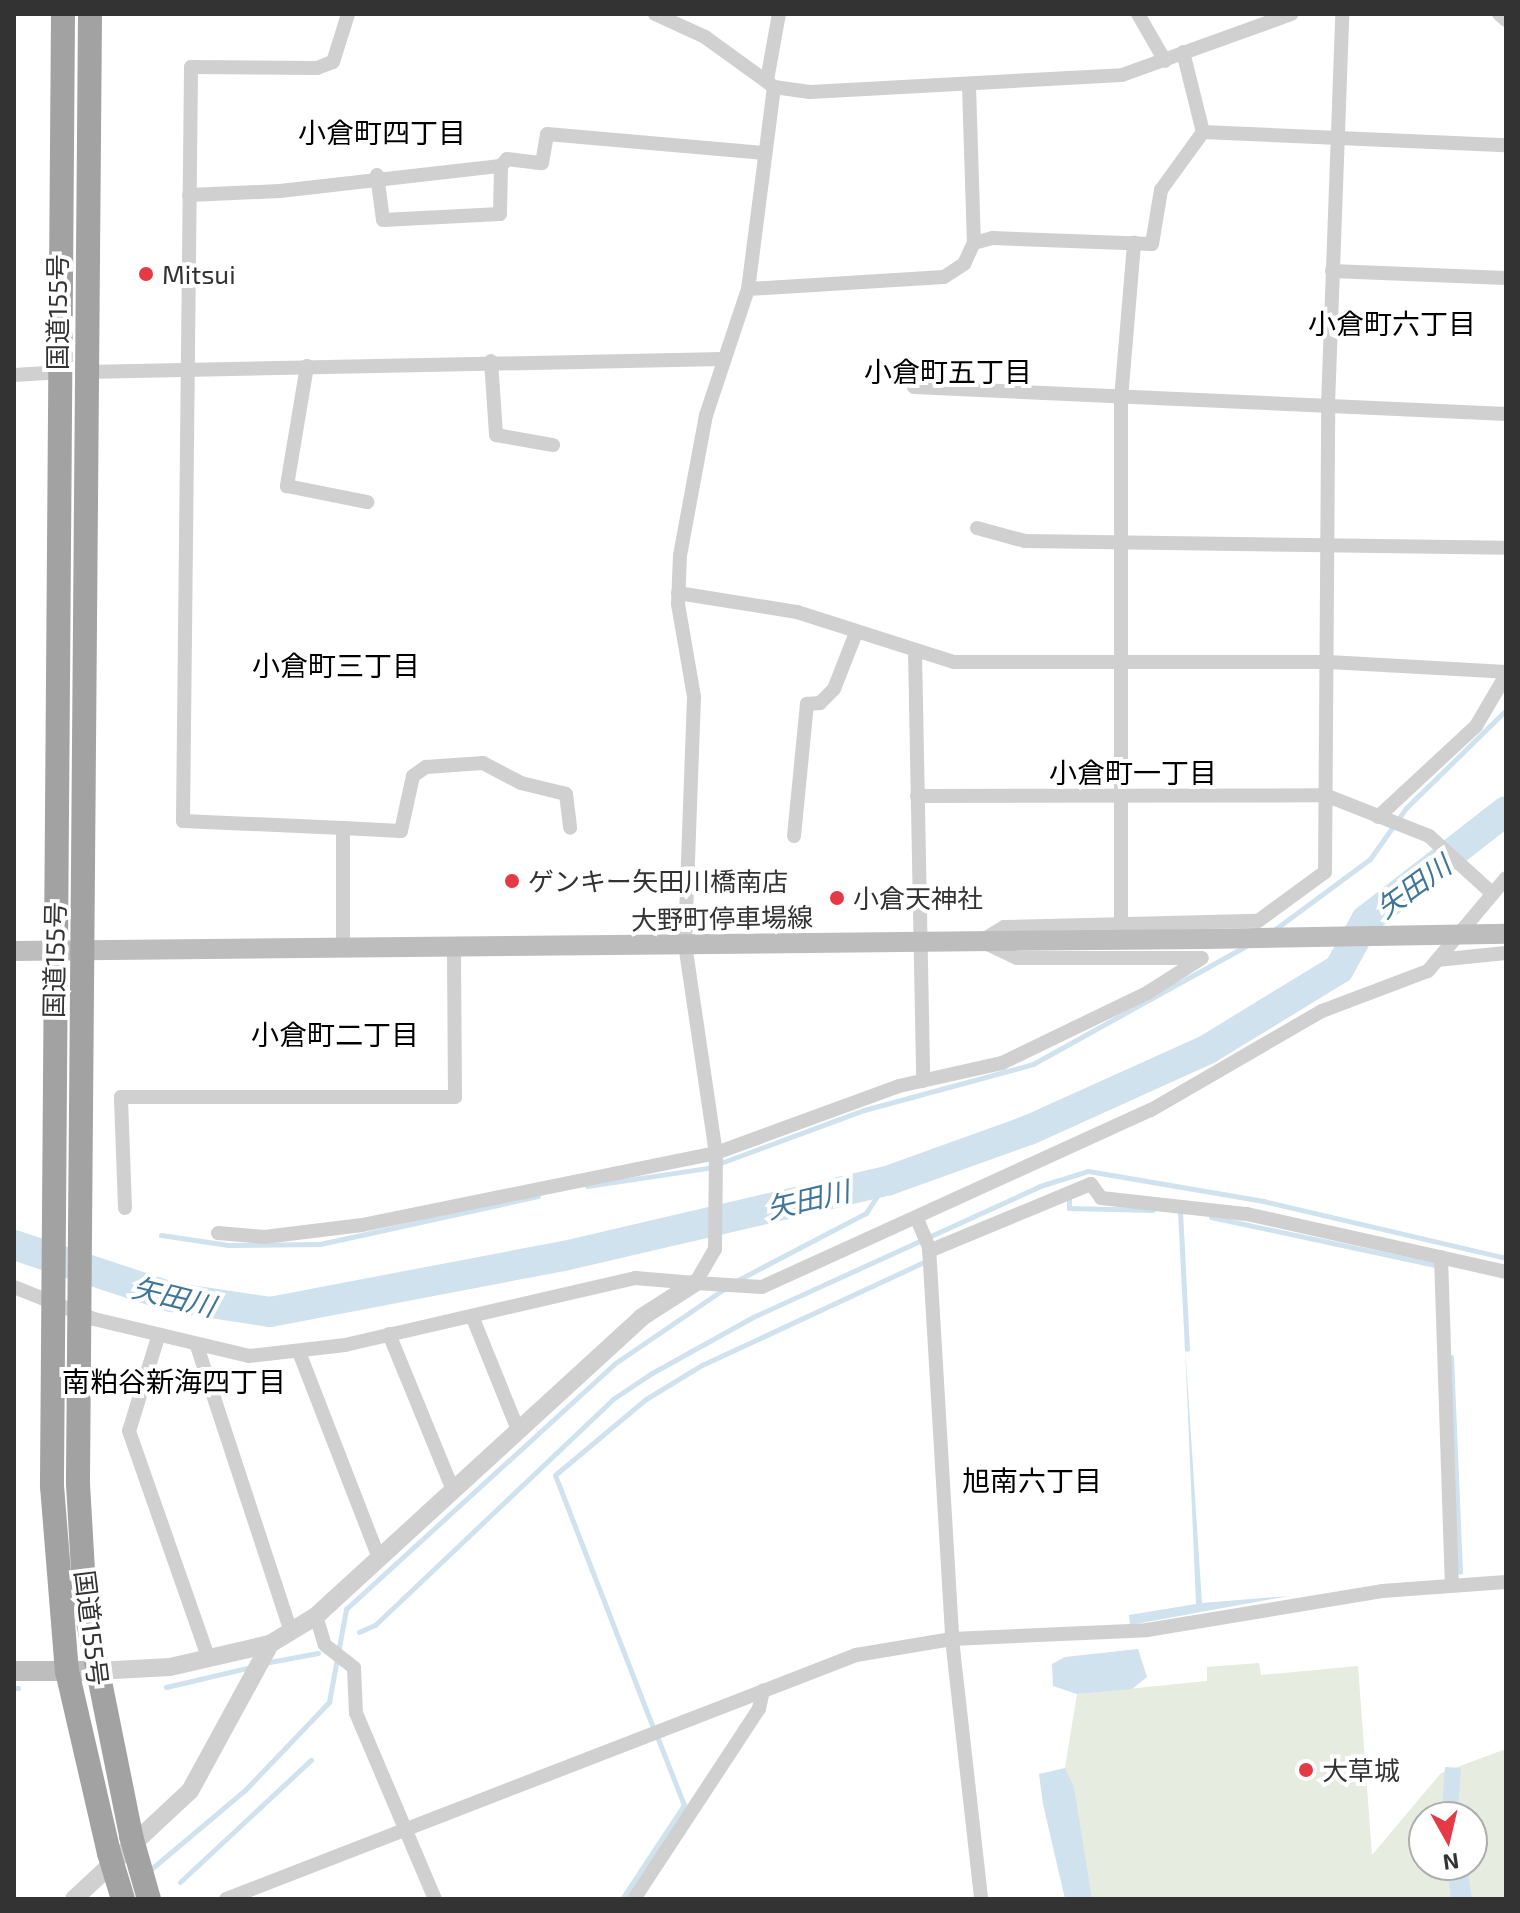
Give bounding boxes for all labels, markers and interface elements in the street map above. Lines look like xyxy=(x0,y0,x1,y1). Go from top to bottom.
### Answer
district label: 小倉町四丁目 xyxy=(298,115,466,149)
street label: 国道155号 xyxy=(41,254,73,370)
place label: Mitsui xyxy=(162,258,236,290)
marker: Mitsui xyxy=(137,265,155,283)
district label: 小倉町六丁目 xyxy=(1308,306,1476,340)
district label: 小倉町五丁目 xyxy=(864,354,1032,388)
district label: 小倉町三丁目 xyxy=(252,648,420,682)
district label: 小倉町一丁目 xyxy=(1049,755,1217,789)
water label: 矢田川 xyxy=(1369,848,1457,924)
place label: ゲンキー矢田川橋南店 xyxy=(528,865,788,897)
marker: ゲンキー矢田川橋南店 xyxy=(503,872,521,890)
place label: 小倉天神社 xyxy=(853,882,983,914)
marker: 小倉天神社 xyxy=(828,889,846,907)
street label: 大野町停車場線 xyxy=(631,901,813,935)
street label: 国道155号 xyxy=(37,902,71,1018)
district label: 小倉町二丁目 xyxy=(251,1017,419,1051)
water label: 矢田川 xyxy=(763,1173,853,1225)
water label: 矢田川 xyxy=(129,1270,219,1322)
district label: 南粕谷新海四丁目 xyxy=(62,1364,286,1398)
district label: 旭南六丁目 xyxy=(962,1463,1102,1497)
street label: 国道155号 xyxy=(69,1568,115,1688)
place label: 大草城 xyxy=(1322,1754,1400,1786)
marker: 大草城 xyxy=(1297,1761,1315,1779)
north arrow xyxy=(1408,1801,1488,1881)
text: N xyxy=(1441,1849,1461,1877)

